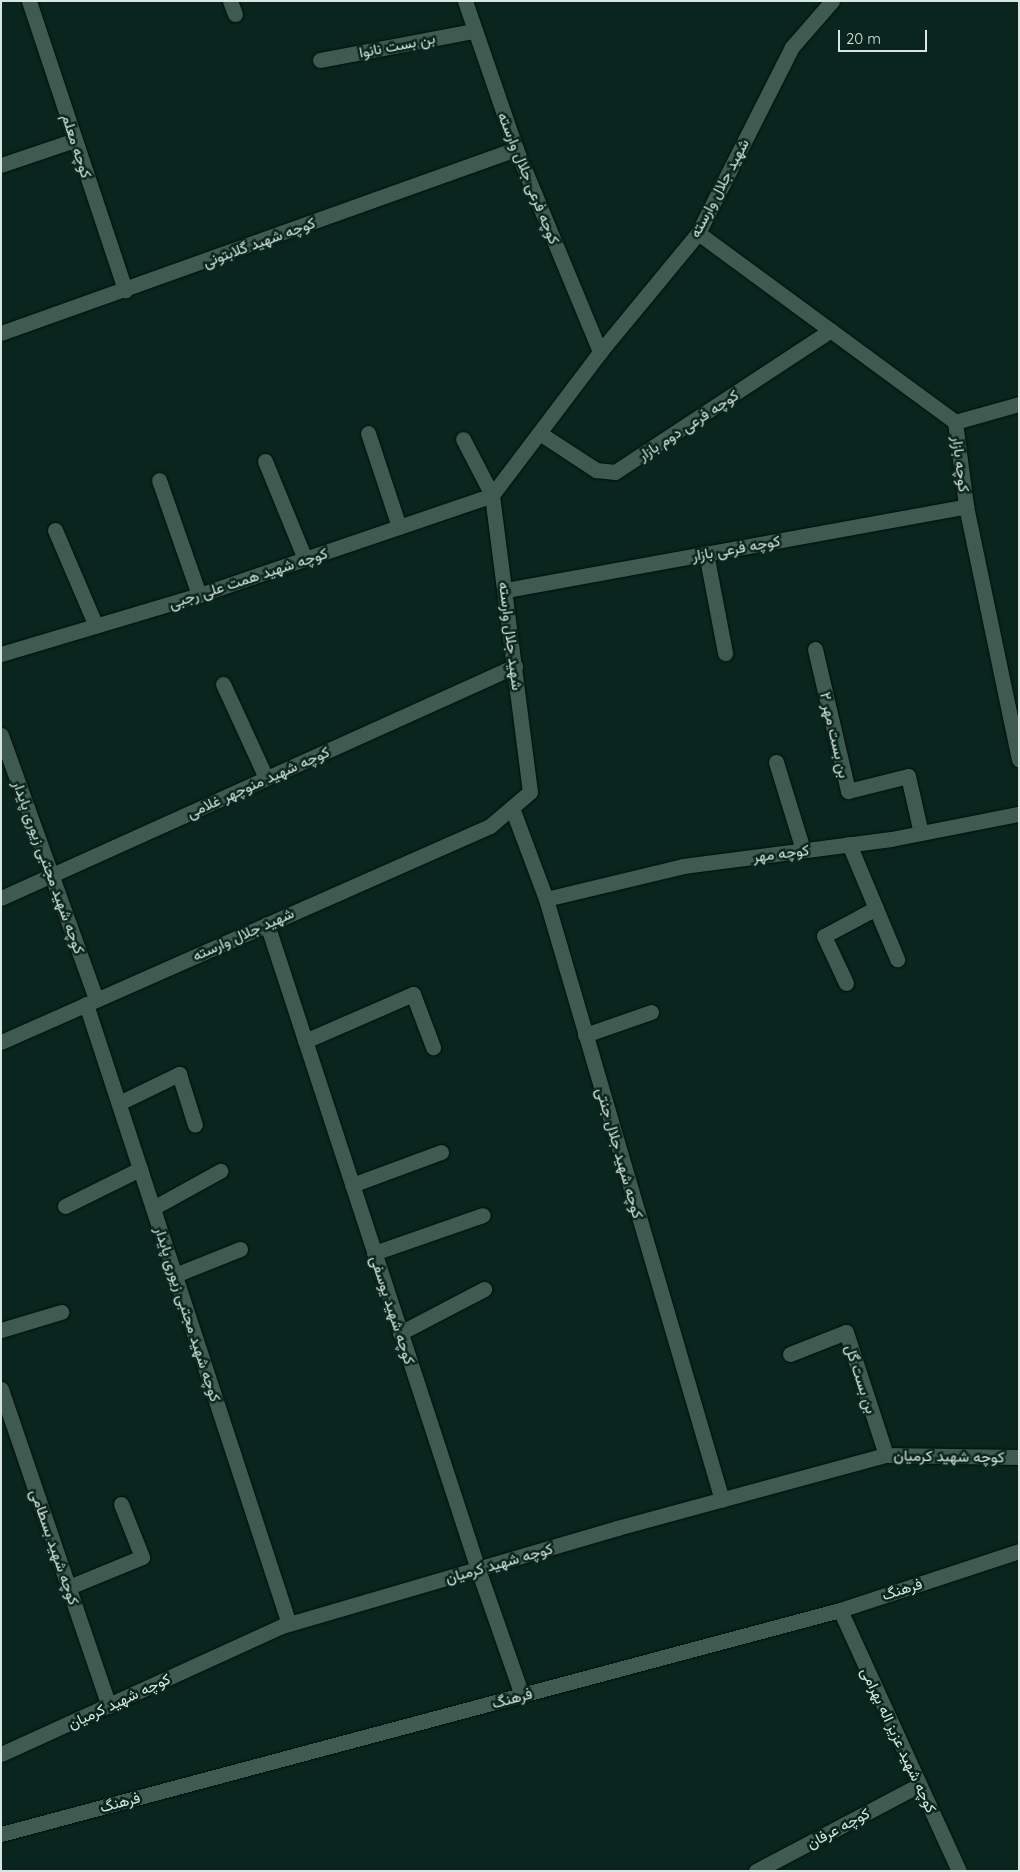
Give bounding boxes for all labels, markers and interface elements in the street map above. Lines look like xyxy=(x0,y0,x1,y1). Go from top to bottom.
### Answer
scale bar xyxy=(840,20,929,52)
street label: بن بست نانوا xyxy=(357,29,437,61)
text: 20 m xyxy=(846,29,881,48)
street label: کوچه فرعی جلال وارسته xyxy=(494,109,564,247)
street label: کوچه معلم xyxy=(58,112,96,180)
street label: شهید جلال وارسته xyxy=(685,136,753,240)
street label: کوچه شهید گلابتونی xyxy=(200,213,318,271)
street label: کوچه فرعی دوم بازار xyxy=(634,386,742,464)
street label: کوچه بازار xyxy=(949,435,973,493)
street label: کوچه فرعی بازار xyxy=(690,531,782,565)
street label: کوچه شهید همت علی رجبی xyxy=(166,544,330,612)
street label: شهید جلال وارسته xyxy=(495,581,527,691)
street label: بن بست مهر ۲ xyxy=(816,690,854,780)
street label: کوچه شهید منوچهر غلامی xyxy=(184,742,332,822)
street label: کوچه شهید مجتبی زیوری پایدار xyxy=(9,778,89,956)
street label: کوچه مهر xyxy=(752,841,810,865)
street label: شهید جلال وارسته xyxy=(190,904,296,964)
street label: کوچه شهید جلال جنتی xyxy=(593,1086,647,1220)
street label: کوچه شهید مجتبی زیوری پایدار xyxy=(151,1224,225,1404)
street label: کوچه شهید یوسفی xyxy=(367,1253,419,1367)
street label: بن بست گل xyxy=(841,1342,881,1416)
street label: کوچه شهید کرمیان xyxy=(893,1446,1005,1466)
street label: کوچه شهید بسطامی xyxy=(27,1487,83,1607)
street label: کوچه شهید کرمیان xyxy=(443,1539,555,1587)
street label: فرهنگ xyxy=(880,1574,924,1604)
street label: کوچه شهید عزیز اله بهرامی xyxy=(857,1664,941,1816)
street label: کوچه شهید کرمیان xyxy=(65,1669,173,1733)
street label: فرهنگ xyxy=(490,1684,534,1712)
street label: فرهنگ xyxy=(98,1788,142,1816)
street label: کوچه عرفان xyxy=(803,1804,873,1852)

